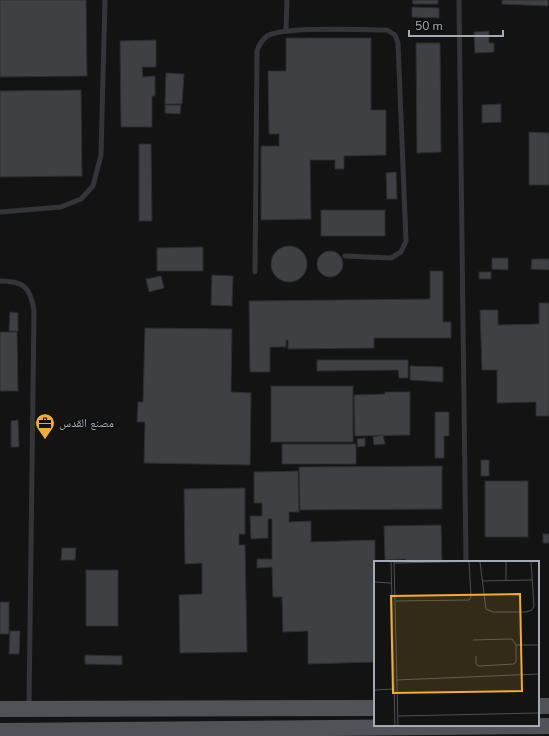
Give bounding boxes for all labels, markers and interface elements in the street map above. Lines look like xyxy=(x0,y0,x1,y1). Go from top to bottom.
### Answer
scale bar xyxy=(409,12,503,38)
text: 50 m xyxy=(415,18,443,34)
office icon: مصنع القدس xyxy=(34,412,56,440)
place label: مصنع القدس xyxy=(59,415,114,431)
inset map xyxy=(374,561,539,726)

